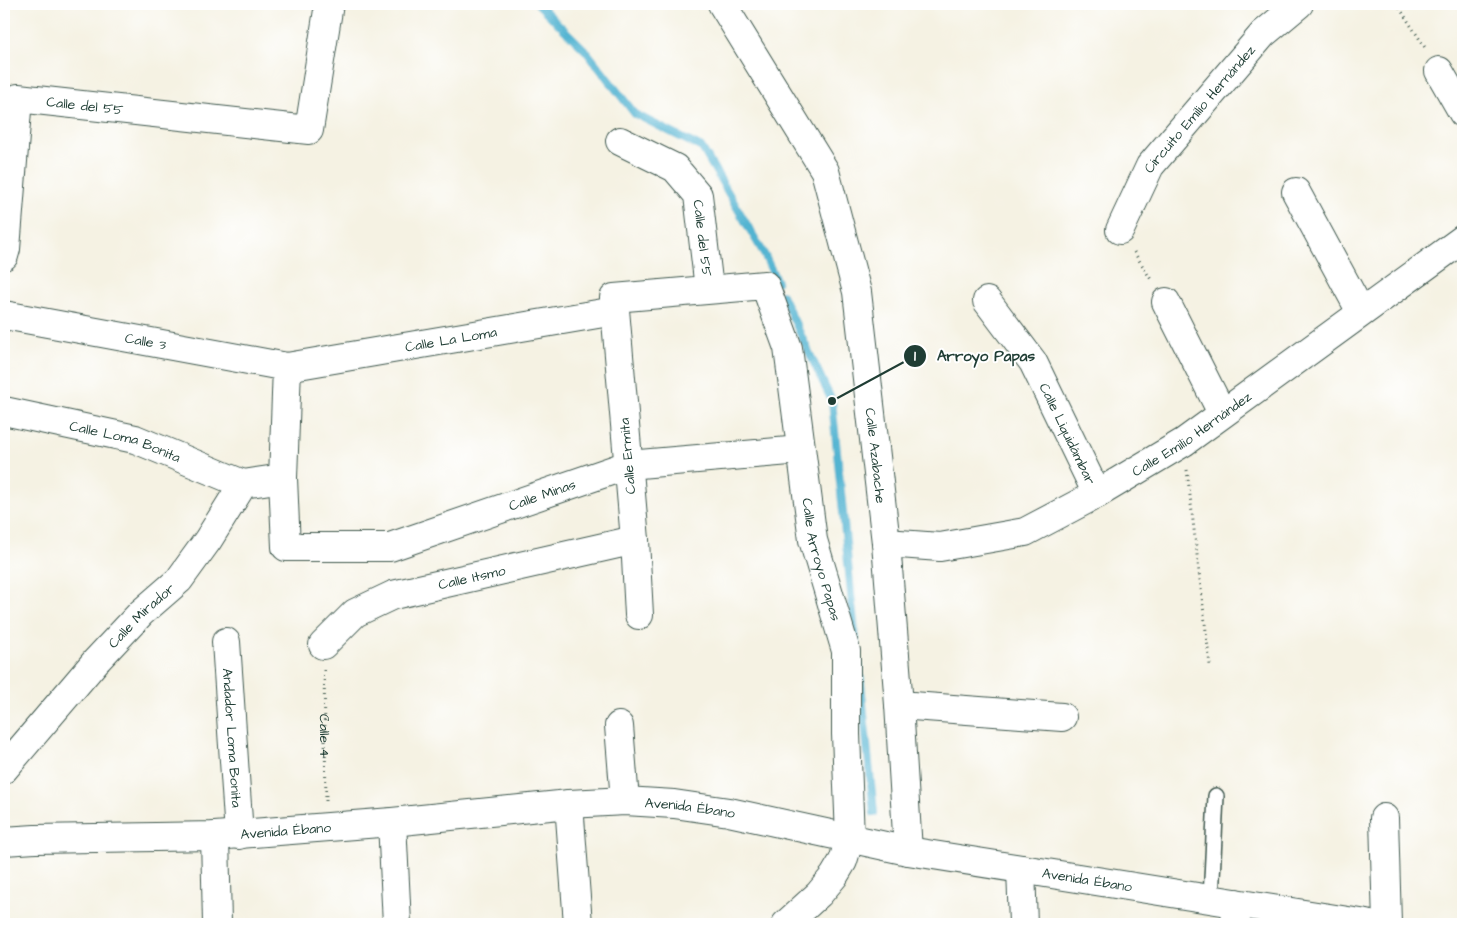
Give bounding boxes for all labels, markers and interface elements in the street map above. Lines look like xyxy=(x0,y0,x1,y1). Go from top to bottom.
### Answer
street label: Circuito Emilio Hernández xyxy=(1139,41,1260,176)
street label: Calle del 55 xyxy=(45,92,124,121)
street label: Calle del 55 xyxy=(688,199,716,278)
street label: Calle La Loma xyxy=(404,322,498,358)
street label: Calle 3 xyxy=(123,328,168,356)
callout: Arroyo Papas xyxy=(902,341,1045,371)
text: 1 xyxy=(914,346,916,367)
text: Arroyo Papas xyxy=(937,346,1035,368)
street label: Calle Liquidámbar xyxy=(1034,380,1100,489)
street label: Calle Emilio Hernández xyxy=(1128,387,1256,482)
street label: Calle Azabache xyxy=(859,407,890,505)
street label: Calle Loma Bonita xyxy=(67,416,184,468)
street label: Calle Ermita xyxy=(615,417,641,495)
street label: Calle Minas xyxy=(506,475,579,516)
street label: Calle Arroyo Papas xyxy=(797,497,846,623)
street label: Calle Itsmo xyxy=(436,561,508,595)
street label: Calle Mirador xyxy=(104,579,180,653)
street label: Andador Loma Bonita xyxy=(217,668,246,808)
street label: Calle 4 xyxy=(314,714,334,759)
street label: Avenida Ébano xyxy=(644,793,737,824)
street label: Avenida Ébano xyxy=(240,818,332,845)
street label: Avenida Ébano xyxy=(1041,863,1134,898)

